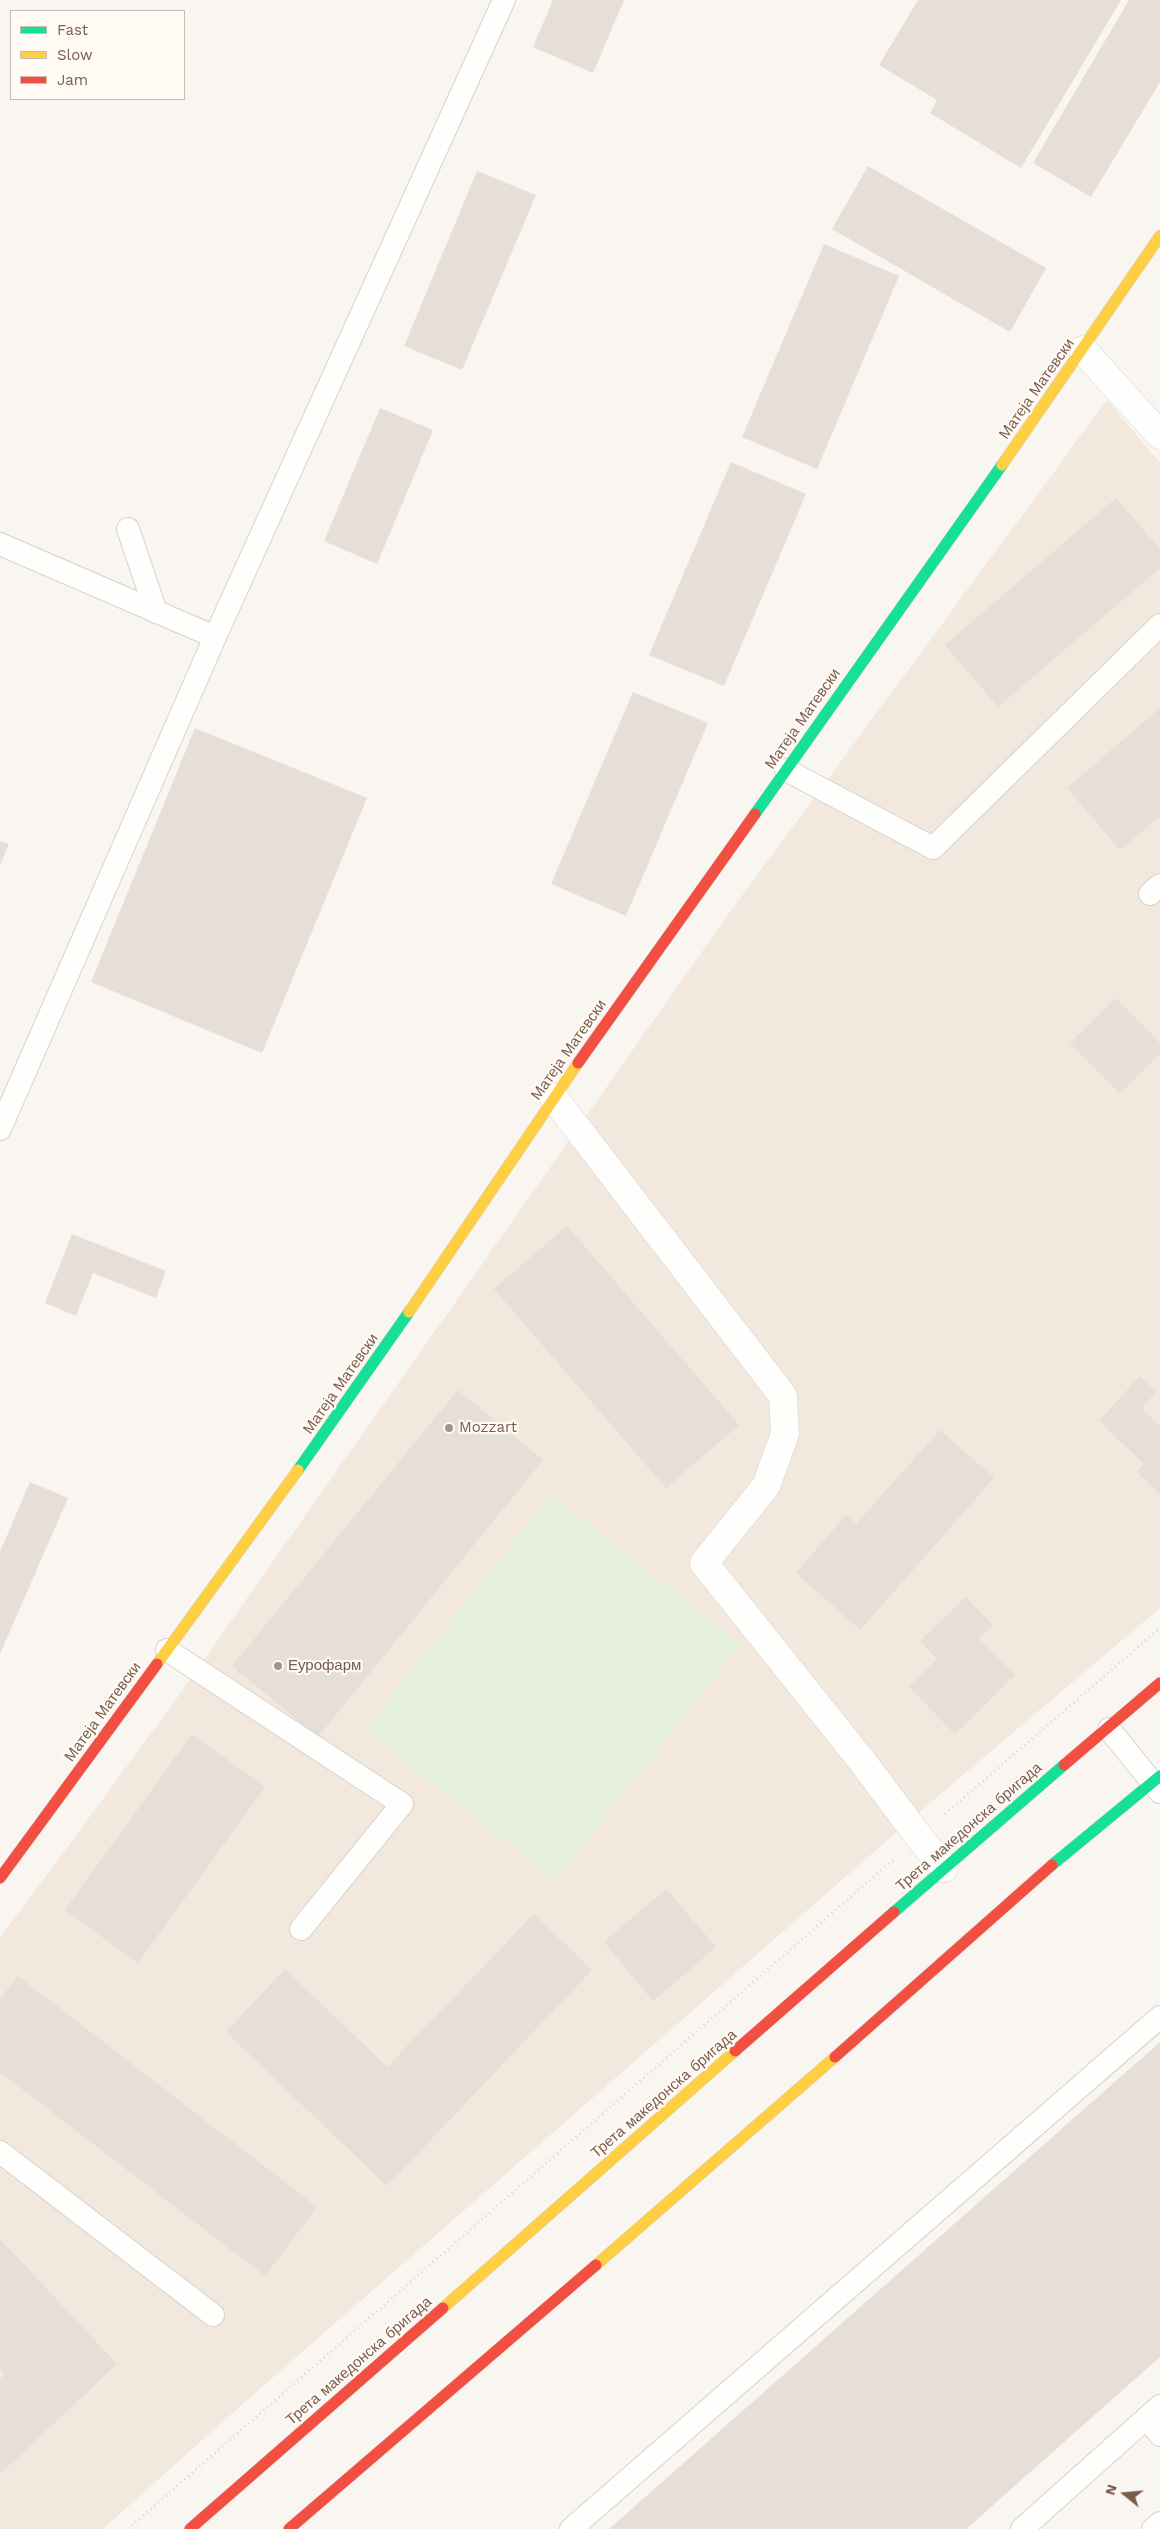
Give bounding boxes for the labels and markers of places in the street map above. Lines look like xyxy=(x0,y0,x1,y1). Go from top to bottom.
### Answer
place label: Mozzart xyxy=(459,1419,517,1437)
marker: Mozzart xyxy=(443,1422,455,1434)
place label: Еурофарм xyxy=(288,1657,361,1675)
marker: Еурофарм xyxy=(272,1660,284,1672)

